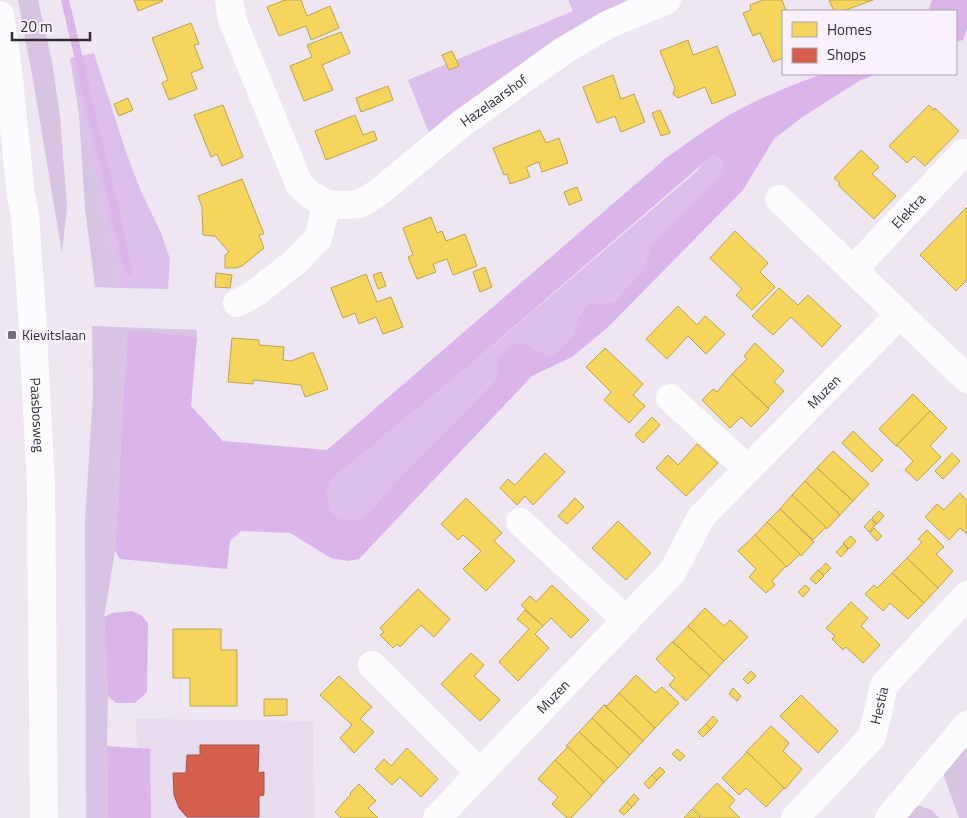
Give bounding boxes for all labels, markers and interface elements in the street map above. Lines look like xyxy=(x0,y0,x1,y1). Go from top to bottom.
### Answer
scale bar xyxy=(12,10,90,42)
legend xyxy=(782,10,957,75)
text: 20 m xyxy=(20,15,53,38)
text: Homes xyxy=(827,18,872,41)
text: Shops xyxy=(827,43,866,66)
street label: Hazelaarshof xyxy=(455,69,531,132)
street label: Elektra xyxy=(886,188,930,233)
place label: Kievitslaan xyxy=(22,324,86,345)
marker: Kievitslaan xyxy=(6,329,18,341)
street label: Muzen xyxy=(802,370,845,413)
street label: Paasbosweg xyxy=(25,377,50,453)
street label: Muzen xyxy=(531,674,574,718)
street label: Hestia xyxy=(864,685,893,726)

